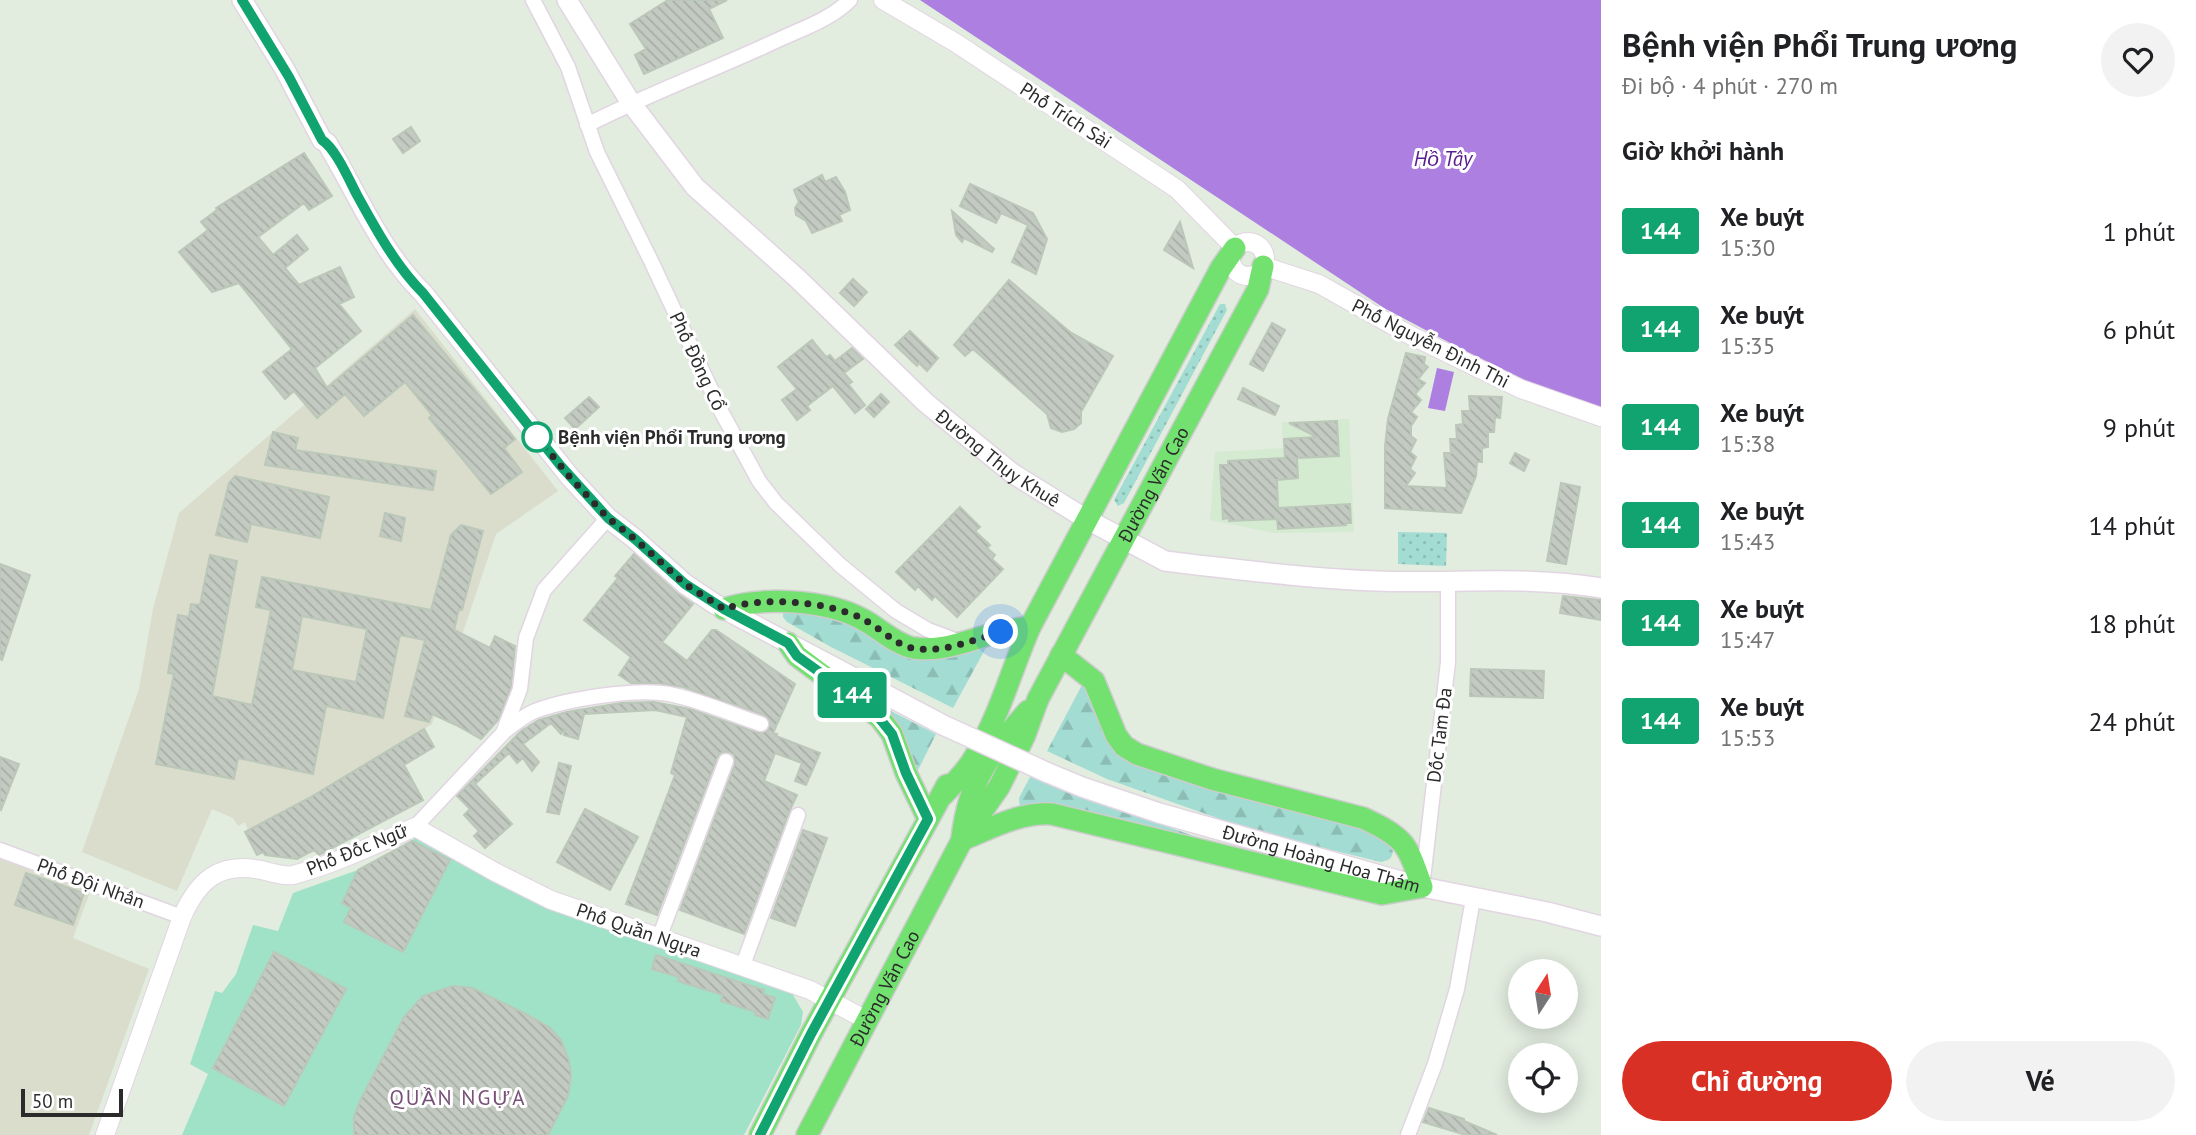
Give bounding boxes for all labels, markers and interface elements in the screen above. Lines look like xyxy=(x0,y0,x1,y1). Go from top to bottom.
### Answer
text: Bệnh viện Phổi Trung ương xyxy=(1622,23,2018,66)
button: heart xyxy=(2101,23,2175,97)
text: Đi bộ · 4 phút · 270 m xyxy=(1622,71,1838,100)
street label: Phố Trích Sài xyxy=(1016,76,1116,154)
text: Giờ khởi hành xyxy=(1622,134,1784,167)
water label: Hồ Tây xyxy=(1414,145,1474,172)
text: Xe buýt xyxy=(1720,200,1804,233)
text: 144 xyxy=(1640,215,1681,246)
text: 1 phút xyxy=(2103,215,2175,248)
text: 15:30 xyxy=(1720,233,1775,262)
street label: Phố Nguyễn Đình Thi xyxy=(1348,293,1514,393)
text: Xe buýt xyxy=(1720,298,1804,331)
street label: Phố Đồng Cổ xyxy=(665,308,731,414)
text: 144 xyxy=(1640,313,1681,344)
text: 6 phút xyxy=(2103,313,2175,346)
text: 15:35 xyxy=(1720,331,1775,360)
text: Xe buýt xyxy=(1720,396,1804,429)
street label: Đường Thụy Khuê xyxy=(930,403,1065,512)
text: 144 xyxy=(1640,411,1681,442)
text: 9 phút xyxy=(2103,411,2175,444)
marker: Bệnh viện Phổi Trung ương xyxy=(522,422,552,452)
street label: Đường Văn Cao xyxy=(1112,422,1194,547)
place label: Bệnh viện Phổi Trung ương xyxy=(558,425,786,449)
text: 15:38 xyxy=(1720,429,1775,458)
text: Xe buýt xyxy=(1720,494,1804,527)
text: 144 xyxy=(1640,509,1681,540)
text: 14 phút xyxy=(2089,509,2175,542)
text: 15:43 xyxy=(1720,527,1775,556)
text: Xe buýt xyxy=(1720,592,1804,625)
text: 144 xyxy=(1640,607,1681,638)
text: 18 phút xyxy=(2089,607,2175,640)
your location xyxy=(983,614,1018,649)
text: 15:47 xyxy=(1720,625,1775,654)
line badge: 144 xyxy=(812,672,892,718)
text: 144 xyxy=(832,679,872,710)
street label: Dốc Tam Đa xyxy=(1421,686,1457,784)
text: Xe buýt xyxy=(1720,690,1804,723)
text: 144 xyxy=(1640,705,1681,736)
text: 24 phút xyxy=(2089,705,2175,738)
text: 15:53 xyxy=(1720,723,1775,752)
street label: Phố Đốc Ngữ xyxy=(303,818,412,880)
street label: Đường Hoàng Hoa Thám xyxy=(1219,819,1423,898)
street label: Phố Đội Nhân xyxy=(34,852,148,914)
street label: Phố Quần Ngựa xyxy=(573,897,705,963)
street label: Đường Văn Cao xyxy=(843,926,925,1051)
north arrow xyxy=(1508,959,1578,1029)
map controls xyxy=(1508,959,1578,1113)
button: Chỉ đường xyxy=(1622,1041,1892,1121)
button: Vé xyxy=(1906,1041,2175,1121)
button: locate xyxy=(1508,1043,1578,1113)
district label: QUẦN NGỰA xyxy=(389,1084,527,1111)
scale bar xyxy=(21,1086,122,1118)
text: 50 m xyxy=(32,1089,73,1113)

